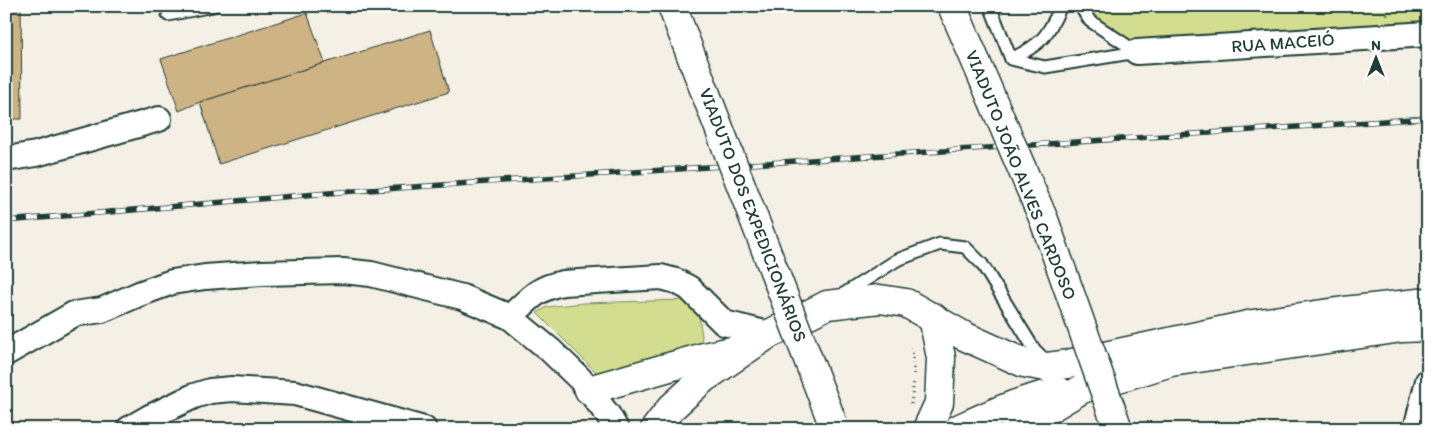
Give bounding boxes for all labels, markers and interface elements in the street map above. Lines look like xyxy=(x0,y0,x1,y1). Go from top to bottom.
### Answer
street label: RUA MACEIÓ xyxy=(1231,28,1335,58)
north arrow xyxy=(1352,32,1402,82)
text: N xyxy=(1371,37,1381,54)
street label: VIADUTO JOÃO ALVES CARDOSO xyxy=(961,47,1081,303)
street label: VIADUTO DOS EXPEDICIONÁRIOS xyxy=(694,85,812,345)

